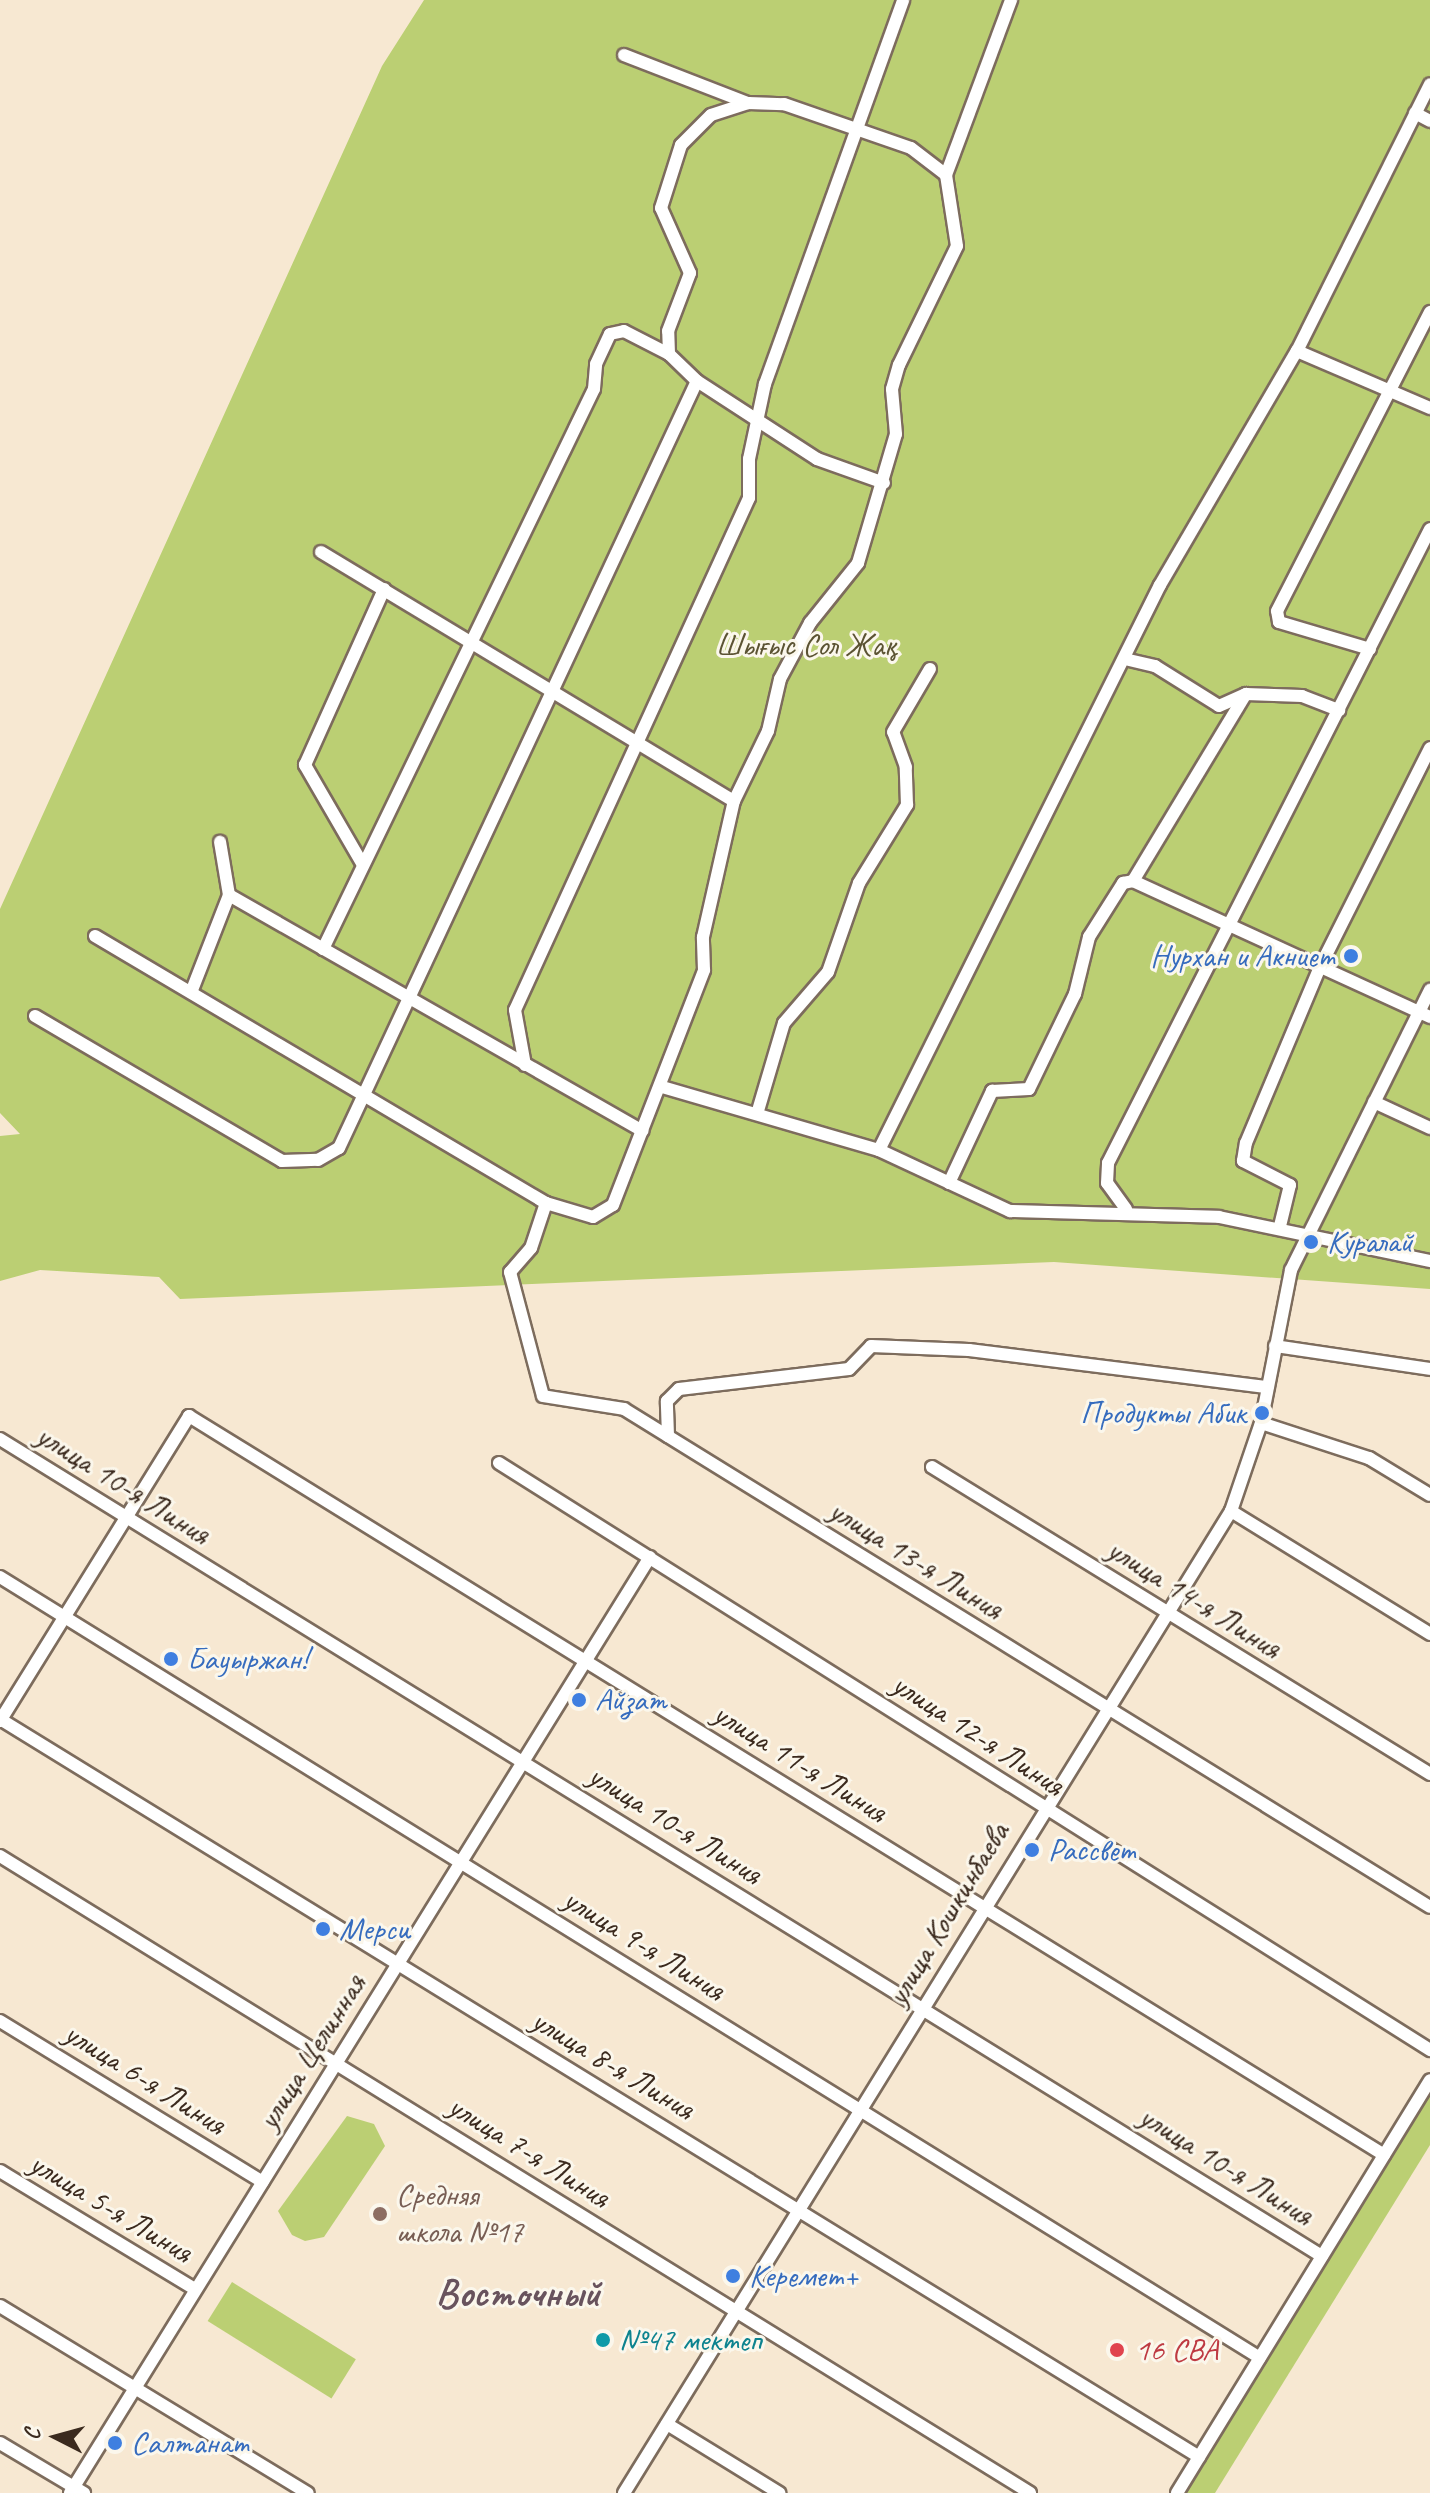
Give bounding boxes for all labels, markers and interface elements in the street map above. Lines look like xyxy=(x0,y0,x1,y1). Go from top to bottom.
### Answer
park label: Шығыс Сол Жақ xyxy=(714,626,898,664)
place label: Нурхан и Акниет xyxy=(1150,937,1335,975)
marker: Нурхан и Акниет xyxy=(1342,947,1360,965)
place label: Куралай xyxy=(1327,1223,1413,1261)
marker: Куралай xyxy=(1302,1233,1320,1251)
place label: Продукты Абик xyxy=(1080,1394,1246,1432)
marker: Продукты Абик xyxy=(1253,1404,1271,1422)
street label: улица 10-я Линия xyxy=(29,1416,217,1554)
street label: улица 13-я Линия xyxy=(822,1491,1010,1629)
street label: улица 14-я Линия xyxy=(1100,1530,1288,1668)
place label: Бауыржан! xyxy=(187,1640,307,1678)
marker: Бауыржан! xyxy=(162,1650,180,1668)
street label: улица 12-я Линия xyxy=(885,1665,1071,1805)
place label: Айзат xyxy=(595,1681,666,1719)
marker: Айзат xyxy=(570,1691,588,1709)
street label: улица 11-я Линия xyxy=(706,1694,894,1832)
street label: улица 10-я Линия xyxy=(581,1756,769,1894)
street label: улица Кошкинбаева xyxy=(878,1815,1018,2013)
place label: Рассвет xyxy=(1048,1831,1135,1869)
marker: Рассвет xyxy=(1023,1841,1041,1859)
street label: улица 9-я Линия xyxy=(556,1880,732,2010)
place label: Мерси xyxy=(339,1910,410,1948)
marker: Мерси xyxy=(314,1920,332,1938)
street label: улица Целинная xyxy=(249,1967,375,2137)
street label: улица 8-я Линия xyxy=(525,2001,701,2129)
street label: улица 6-я Линия xyxy=(57,2014,233,2144)
street label: улица 7-я Линия xyxy=(441,2087,617,2217)
street label: улица 10-я Линия xyxy=(1132,2097,1320,2235)
street label: улица 5-я Линия xyxy=(23,2144,199,2272)
place label: Средняя школа №17 xyxy=(396,2177,523,2252)
marker: Средняя школа №17 xyxy=(371,2205,389,2223)
place label: Керемет+ xyxy=(749,2257,858,2295)
marker: Керемет+ xyxy=(724,2267,742,2285)
district label: Восточный xyxy=(436,2269,600,2317)
place label: №47 мектеп xyxy=(619,2321,761,2359)
marker: №47 мектеп xyxy=(594,2331,612,2349)
place label: 16 СВА xyxy=(1135,2331,1218,2369)
marker: 16 СВА xyxy=(1106,2339,1128,2361)
north arrow xyxy=(16,2397,96,2477)
place label: Салтанат xyxy=(131,2424,248,2462)
text: С xyxy=(18,2428,47,2441)
marker: Салтанат xyxy=(106,2434,124,2452)

